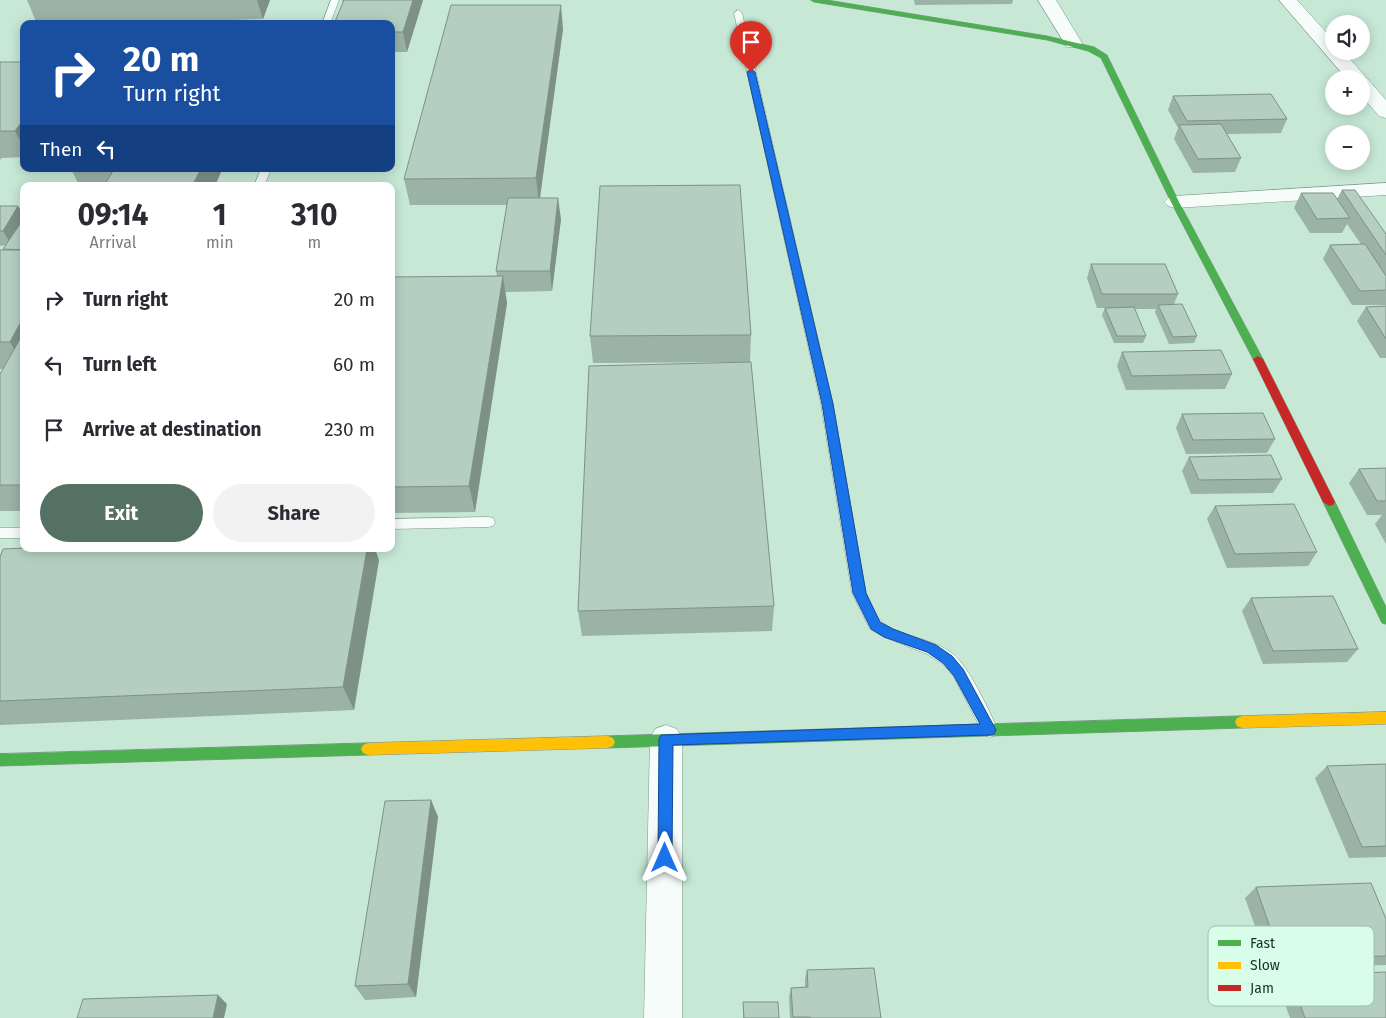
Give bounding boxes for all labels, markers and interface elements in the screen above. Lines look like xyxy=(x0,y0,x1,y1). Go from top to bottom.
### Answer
map controls xyxy=(1325,15,1370,170)
button: sound xyxy=(1325,15,1370,60)
pin xyxy=(730,21,772,72)
icon: arrive xyxy=(737,28,765,56)
text: 20 m xyxy=(123,38,199,80)
icon: right xyxy=(40,40,105,105)
button: + xyxy=(1325,70,1370,115)
text: Turn right xyxy=(123,80,220,107)
button: − xyxy=(1325,125,1370,170)
icon: left xyxy=(92,135,120,163)
text: Then xyxy=(40,138,82,161)
text: 09:14 xyxy=(77,197,149,233)
text: 1 xyxy=(213,197,227,233)
text: 310 xyxy=(291,197,338,233)
text: Arrival xyxy=(90,233,136,252)
text: min xyxy=(206,233,234,252)
text: m xyxy=(307,233,321,252)
icon: right xyxy=(40,286,68,314)
text: Turn right xyxy=(83,288,168,311)
text: 20 m xyxy=(334,288,375,311)
icon: left xyxy=(40,351,68,379)
text: Turn left xyxy=(83,353,157,376)
text: 60 m xyxy=(333,353,375,376)
icon: arrive xyxy=(40,416,68,444)
text: Arrive at destination xyxy=(83,418,262,441)
text: 230 m xyxy=(324,418,375,441)
button: Exit xyxy=(40,484,203,542)
button: Share xyxy=(213,484,375,542)
position arrow xyxy=(638,831,690,883)
legend xyxy=(1208,926,1374,1006)
text: Fast xyxy=(1250,935,1276,952)
text: Slow xyxy=(1250,957,1280,974)
text: Jam xyxy=(1250,980,1274,997)

